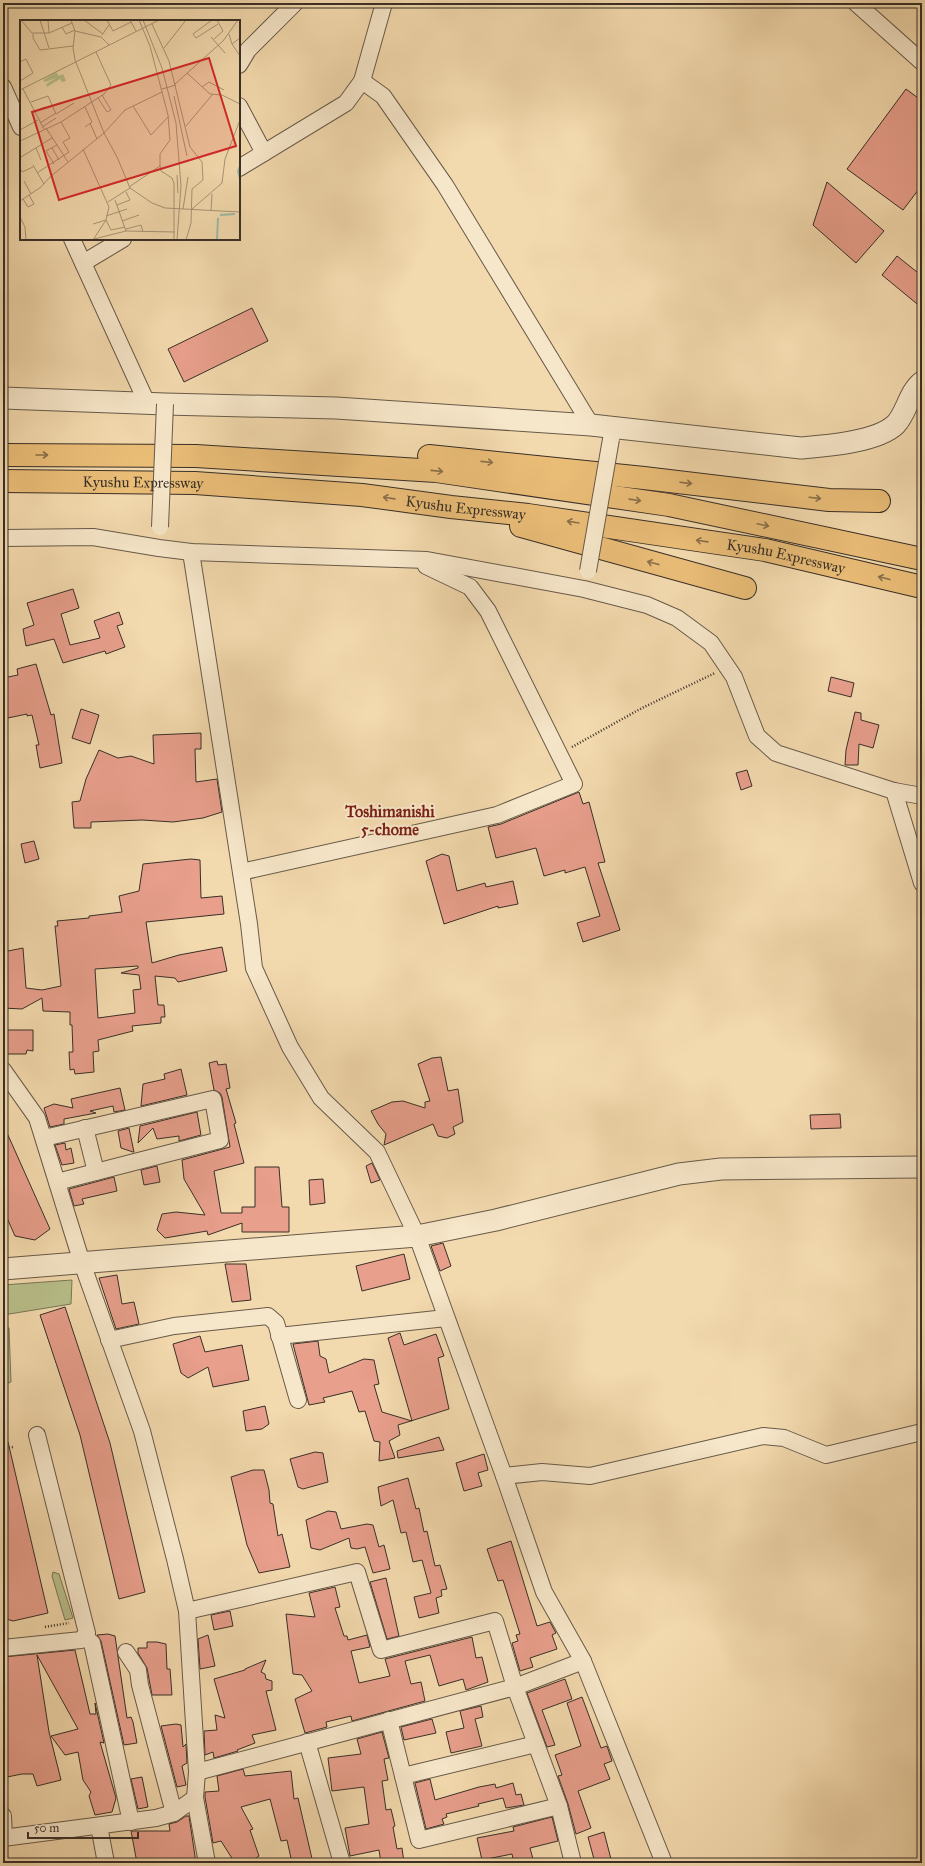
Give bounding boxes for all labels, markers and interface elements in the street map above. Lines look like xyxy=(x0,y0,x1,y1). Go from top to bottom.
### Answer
inset map xyxy=(20,20,240,240)
one-way arrow xyxy=(35,451,48,459)
one-way arrow xyxy=(480,458,493,465)
one-way arrow xyxy=(431,468,444,475)
street label: Kyushu Expressway xyxy=(83,473,205,493)
one-way arrow xyxy=(679,479,692,487)
street label: Kyushu Expressway xyxy=(405,492,528,524)
one-way arrow xyxy=(383,494,396,502)
one-way arrow xyxy=(808,494,821,502)
one-way arrow xyxy=(628,496,641,504)
one-way arrow xyxy=(567,518,580,526)
one-way arrow xyxy=(756,522,769,530)
street label: Kyushu Expressway xyxy=(725,535,848,578)
one-way arrow xyxy=(696,537,709,545)
one-way arrow xyxy=(647,559,660,566)
one-way arrow xyxy=(878,573,891,581)
district label: Toshimanishi 5-chome xyxy=(344,802,435,839)
scale bar xyxy=(28,1814,138,1840)
text: 50 m xyxy=(34,1821,59,1835)

